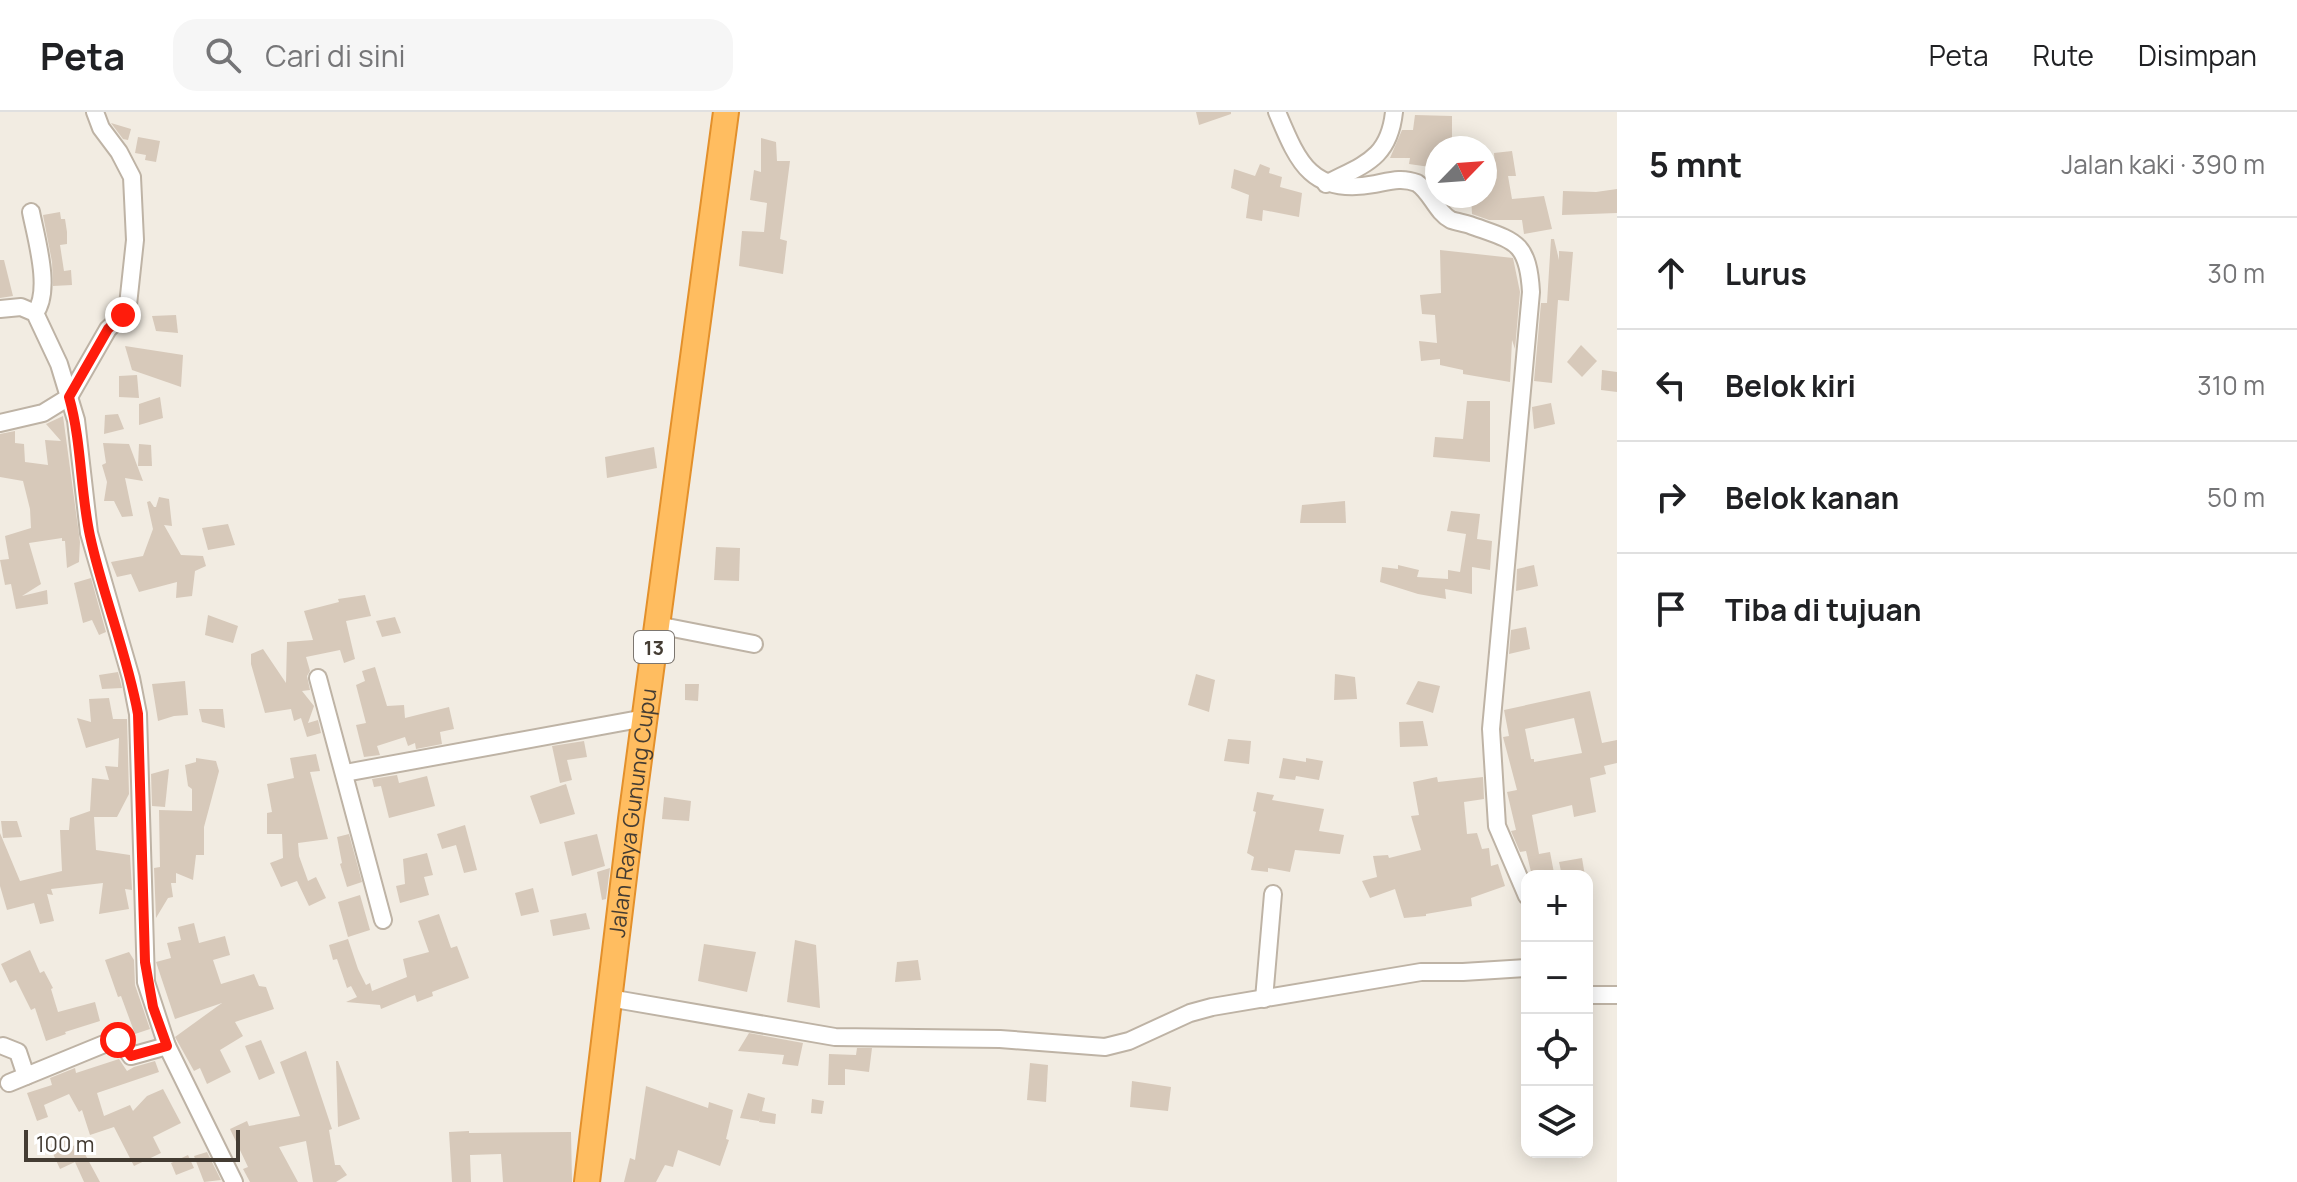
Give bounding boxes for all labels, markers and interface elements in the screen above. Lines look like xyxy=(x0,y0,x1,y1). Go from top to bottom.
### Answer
search box xyxy=(173,19,733,91)
text: Peta xyxy=(40,29,125,81)
icon: search xyxy=(201,33,245,77)
text: Cari di sini xyxy=(265,35,405,76)
text: Peta xyxy=(1929,36,1989,74)
text: Rute xyxy=(2033,36,2094,74)
text: Disimpan xyxy=(2138,36,2257,74)
north arrow xyxy=(1425,136,1497,208)
text: 5 mnt xyxy=(1649,141,1742,187)
text: Jalan kaki · 390 m xyxy=(2061,146,2265,182)
icon: ahead xyxy=(1649,251,1693,295)
text: Lurus xyxy=(1725,253,1807,294)
text: 30 m xyxy=(2208,255,2265,291)
route end xyxy=(105,297,141,333)
icon: left xyxy=(1649,363,1693,407)
text: Belok kiri xyxy=(1725,365,1856,406)
text: 310 m xyxy=(2197,367,2265,403)
icon: right xyxy=(1649,475,1693,519)
text: Belok kanan xyxy=(1725,477,1899,518)
text: 50 m xyxy=(2207,479,2265,515)
icon: arrive xyxy=(1649,587,1693,631)
text: Tiba di tujuan xyxy=(1725,589,1922,630)
road number: 13 xyxy=(634,631,674,663)
street label: Jalan Raya Gunung Cupu xyxy=(602,686,663,939)
map controls xyxy=(1521,870,1593,1158)
button: + xyxy=(1521,870,1593,942)
button: − xyxy=(1521,942,1593,1014)
button: locate xyxy=(1521,1014,1593,1086)
route start xyxy=(100,1022,136,1058)
button: layers xyxy=(1521,1086,1593,1158)
scale bar xyxy=(24,1126,240,1162)
text: 100 m xyxy=(36,1129,94,1159)

